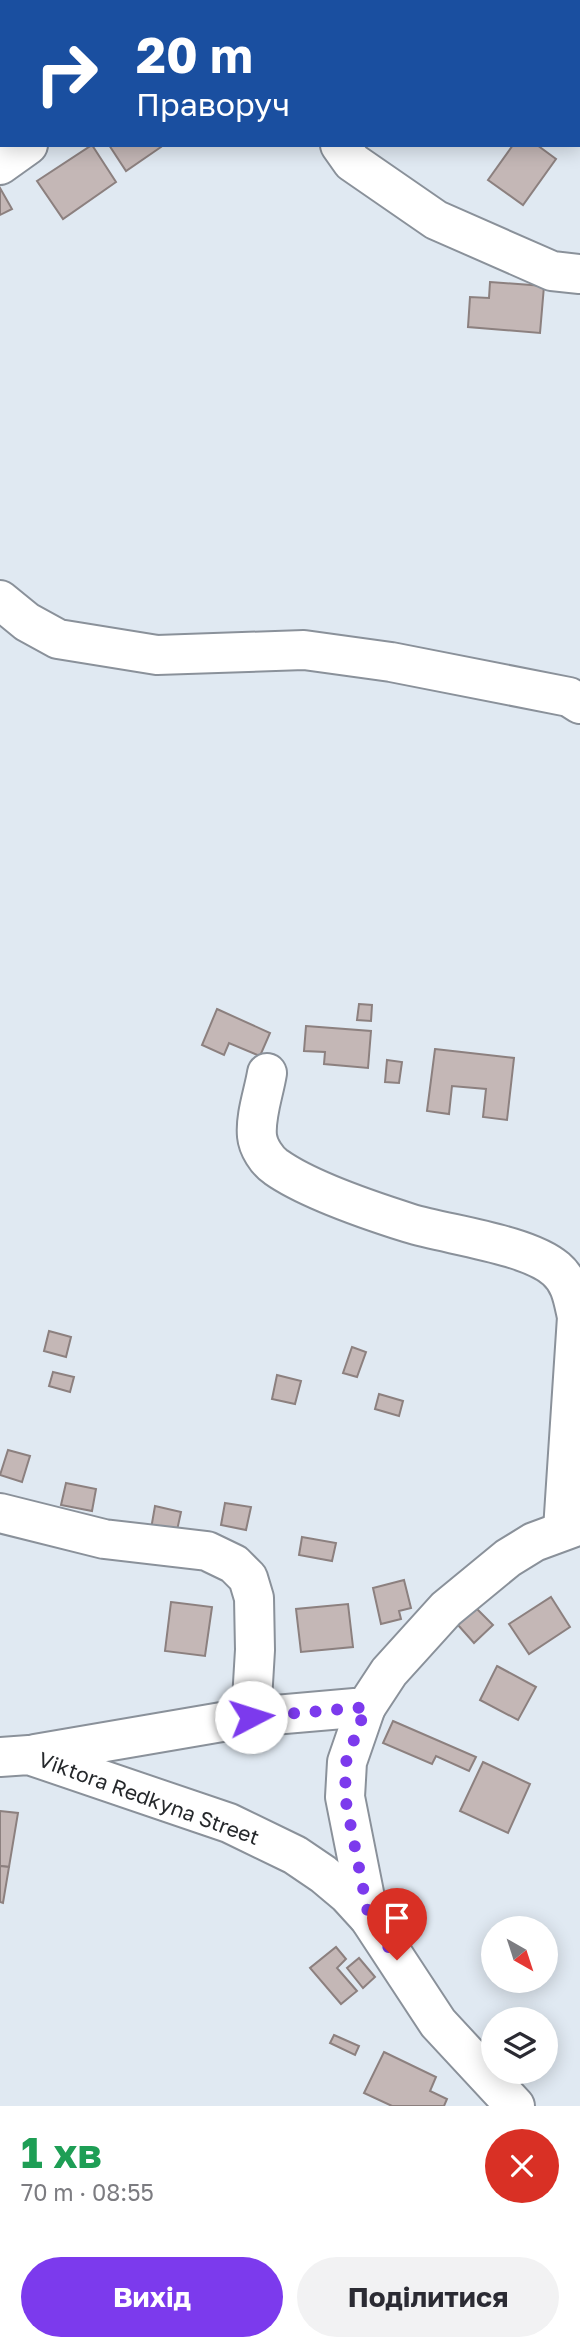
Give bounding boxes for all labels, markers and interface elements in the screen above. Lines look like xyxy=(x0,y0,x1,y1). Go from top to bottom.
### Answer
text: 20 m xyxy=(136,25,253,84)
icon: right xyxy=(21,28,112,119)
text: Праворуч xyxy=(136,85,290,123)
position arrow xyxy=(214,1680,288,1754)
street label: Viktora Redkyna Street xyxy=(35,1746,263,1850)
pin xyxy=(367,1888,427,1960)
icon: arrive xyxy=(378,1899,416,1937)
north arrow xyxy=(481,1916,558,1993)
map controls xyxy=(481,1916,558,2084)
button: layers xyxy=(481,2007,558,2084)
text: 1 хв xyxy=(21,2127,102,2177)
button: close xyxy=(485,2129,559,2203)
text: 70 m · 08:55 xyxy=(21,2178,154,2206)
button: Вихід xyxy=(21,2257,283,2337)
button: Поділитися xyxy=(297,2257,559,2337)

